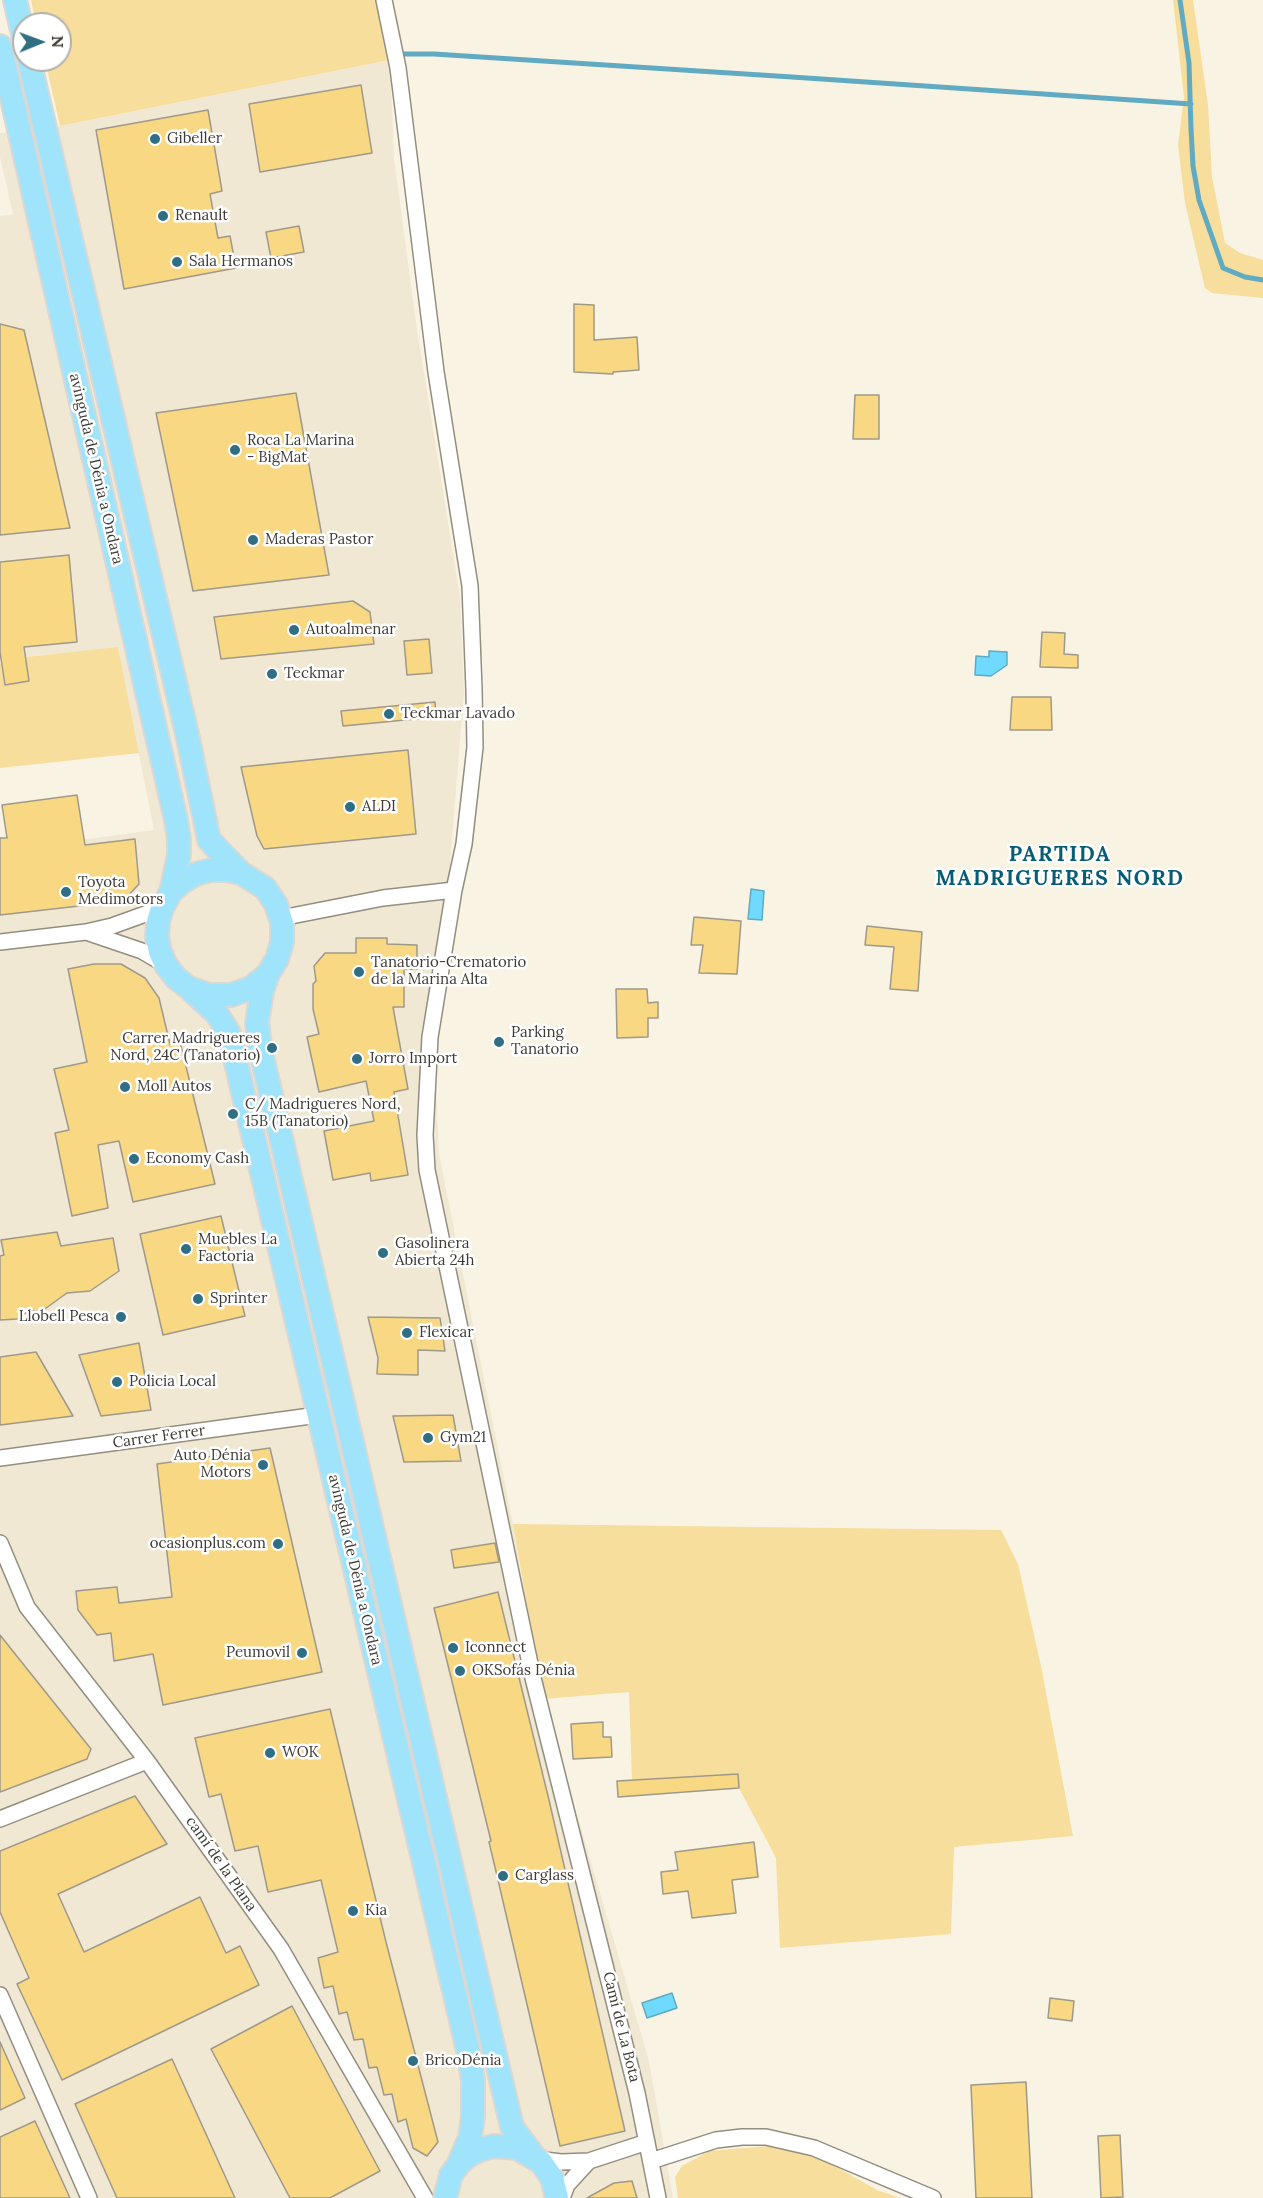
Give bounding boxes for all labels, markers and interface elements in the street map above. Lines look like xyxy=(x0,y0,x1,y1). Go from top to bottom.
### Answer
north arrow xyxy=(12,12,72,72)
text: N xyxy=(48,35,68,48)
place label: Gibeller xyxy=(167,130,222,148)
marker: Gibeller xyxy=(148,132,162,146)
place label: Renault xyxy=(175,207,228,225)
marker: Renault xyxy=(156,209,170,223)
place label: Sala Hermanos xyxy=(189,253,293,271)
marker: Sala Hermanos xyxy=(170,255,184,269)
street label: avinguda de Dénia a Ondara xyxy=(65,372,127,566)
place label: Roca La Marina - BigMat xyxy=(247,432,354,467)
marker: Roca La Marina - BigMat xyxy=(228,443,242,457)
place label: Maderas Pastor xyxy=(265,531,373,549)
marker: Maderas Pastor xyxy=(246,533,260,547)
place label: Autoalmenar xyxy=(306,621,396,639)
marker: Autoalmenar xyxy=(287,623,301,637)
place label: Teckmar xyxy=(284,665,345,683)
marker: Teckmar xyxy=(265,667,279,681)
place label: Teckmar Lavado xyxy=(401,705,515,723)
marker: Teckmar Lavado xyxy=(382,707,396,721)
place label: ALDI xyxy=(362,798,396,816)
marker: ALDI xyxy=(343,800,357,814)
district label: PARTIDA MADRIGUERES NORD xyxy=(935,842,1185,892)
place label: Toyota Medimotors xyxy=(78,874,163,909)
marker: Toyota Medimotors xyxy=(59,885,73,899)
place label: Tanatorio-Crematorio de la Marina Alta xyxy=(371,954,526,989)
marker: Tanatorio-Crematorio de la Marina Alta xyxy=(352,965,366,979)
place label: Parking Tanatorio xyxy=(511,1024,579,1059)
place label: Carrer Madrigueres Nord, 24C (Tanatorio) xyxy=(110,1030,260,1065)
marker: Parking Tanatorio xyxy=(492,1035,506,1049)
marker: Carrer Madrigueres Nord, 24C (Tanatorio) xyxy=(265,1041,279,1055)
place label: Jorro Import xyxy=(369,1050,457,1068)
marker: Jorro Import xyxy=(350,1052,364,1066)
place label: Moll Autos xyxy=(137,1078,211,1096)
marker: Moll Autos xyxy=(118,1080,132,1094)
place label: C/ Madrigueres Nord, 15B (Tanatorio) xyxy=(245,1096,400,1131)
marker: C/ Madrigueres Nord, 15B (Tanatorio) xyxy=(226,1107,240,1121)
place label: Economy Cash xyxy=(146,1150,249,1168)
marker: Economy Cash xyxy=(127,1152,141,1166)
place label: Muebles La Factoria xyxy=(198,1231,277,1266)
place label: Gasolinera Abierta 24h xyxy=(395,1235,474,1270)
marker: Muebles La Factoria xyxy=(179,1242,193,1256)
marker: Gasolinera Abierta 24h xyxy=(376,1246,390,1260)
place label: Sprinter xyxy=(210,1290,267,1308)
marker: Sprinter xyxy=(191,1292,205,1306)
place label: Llobell Pesca xyxy=(19,1308,109,1326)
marker: Llobell Pesca xyxy=(114,1310,128,1324)
place label: Flexicar xyxy=(419,1324,474,1342)
marker: Flexicar xyxy=(400,1326,414,1340)
place label: Policia Local xyxy=(129,1373,216,1391)
marker: Policia Local xyxy=(110,1375,124,1389)
street label: Carrer Ferrer xyxy=(112,1422,206,1452)
place label: Gym21 xyxy=(440,1429,486,1447)
marker: Gym21 xyxy=(421,1431,435,1445)
place label: Auto Dénia Motors xyxy=(174,1447,251,1482)
marker: Auto Dénia Motors xyxy=(256,1458,270,1472)
street label: avinguda de Dénia a Ondara xyxy=(324,1473,386,1667)
place label: ocasionplus.com xyxy=(150,1535,266,1553)
marker: ocasionplus.com xyxy=(271,1537,285,1551)
place label: Iconnect xyxy=(465,1639,526,1657)
marker: Iconnect xyxy=(446,1641,460,1655)
place label: Peumovil xyxy=(226,1644,290,1662)
marker: Peumovil xyxy=(295,1646,309,1660)
place label: OKSofás Dénia xyxy=(472,1662,575,1680)
marker: OKSofás Dénia xyxy=(453,1664,467,1678)
place label: WOK xyxy=(282,1744,319,1762)
marker: WOK xyxy=(263,1746,277,1760)
street label: camí de la Plana xyxy=(182,1813,260,1915)
place label: Carglass xyxy=(515,1867,574,1885)
marker: Carglass xyxy=(496,1869,510,1883)
place label: Kia xyxy=(365,1902,387,1920)
marker: Kia xyxy=(346,1904,360,1918)
street label: Camí de La Bota xyxy=(599,1970,643,2084)
place label: BricoDénia xyxy=(425,2052,502,2070)
marker: BricoDénia xyxy=(406,2054,420,2068)

